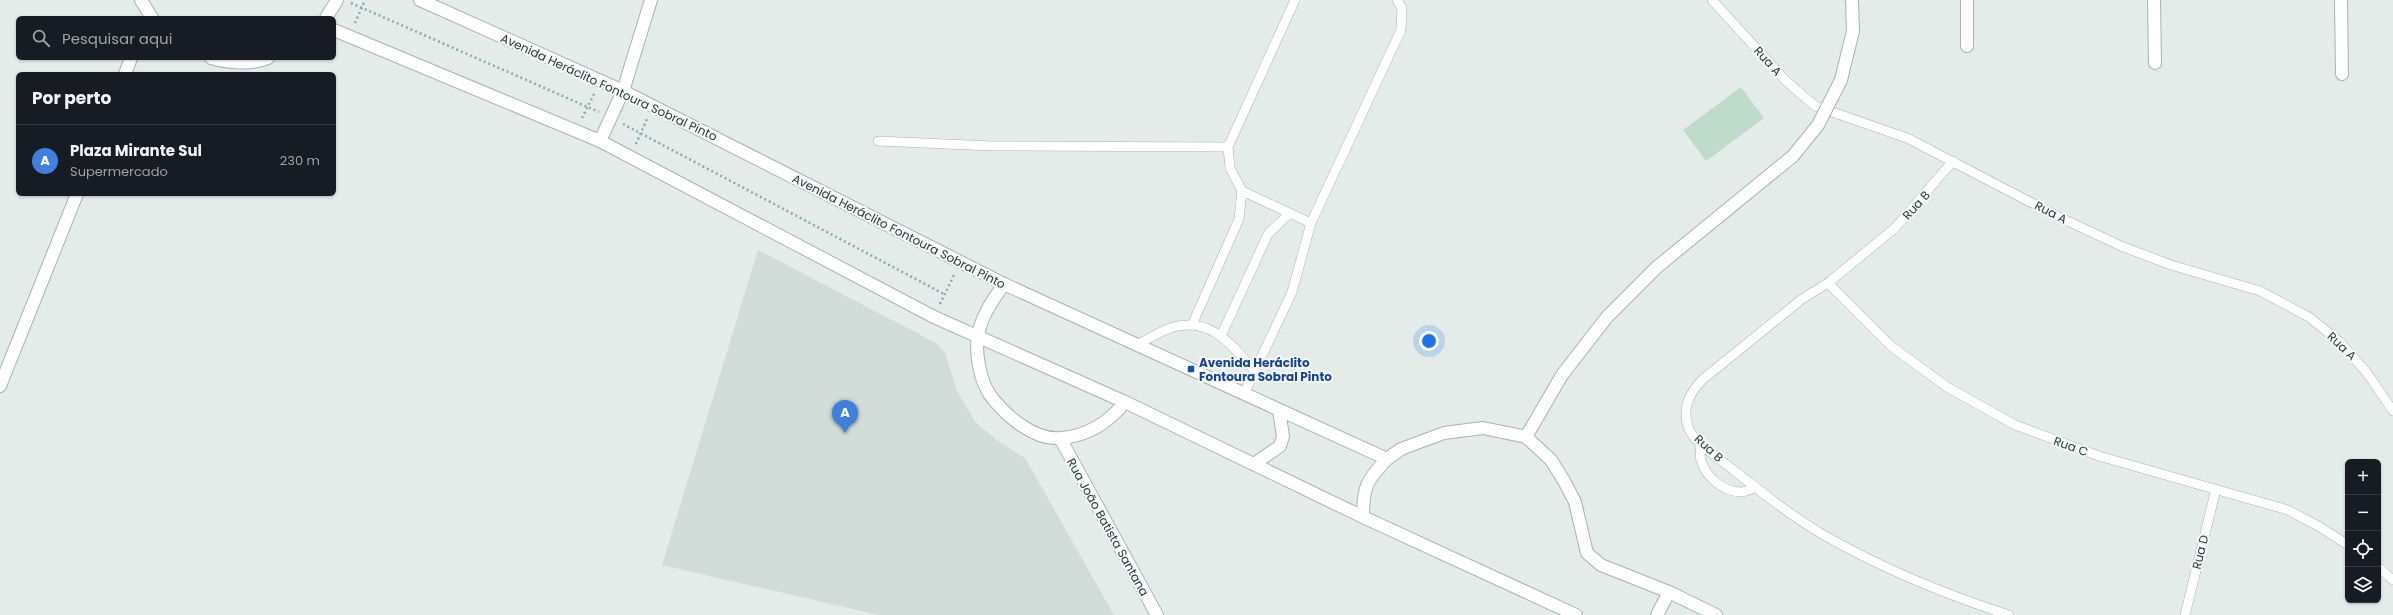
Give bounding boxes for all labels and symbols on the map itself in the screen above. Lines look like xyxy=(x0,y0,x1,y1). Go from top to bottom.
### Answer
street label: Avenida Heráclito Fontoura Sobral Pinto xyxy=(498,29,720,145)
street label: Rua A xyxy=(1750,43,1786,79)
street label: Avenida Heráclito Fontoura Sobral Pinto xyxy=(789,170,1009,293)
street label: Rua B xyxy=(1898,187,1934,223)
street label: Rua A xyxy=(2032,197,2070,227)
street label: Rua A xyxy=(2324,328,2360,364)
your location xyxy=(1419,331,1439,351)
place label: Avenida Heráclito Fontoura Sobral Pinto xyxy=(1199,354,1332,385)
marker: Avenida Heráclito Fontoura Sobral Pinto xyxy=(1186,364,1196,374)
pin: A xyxy=(832,400,858,433)
street label: Rua B xyxy=(1691,430,1727,466)
street label: Rua C xyxy=(2051,432,2091,460)
street label: Rua João Batista Santana xyxy=(1063,455,1153,599)
street label: Rua D xyxy=(2188,533,2212,571)

